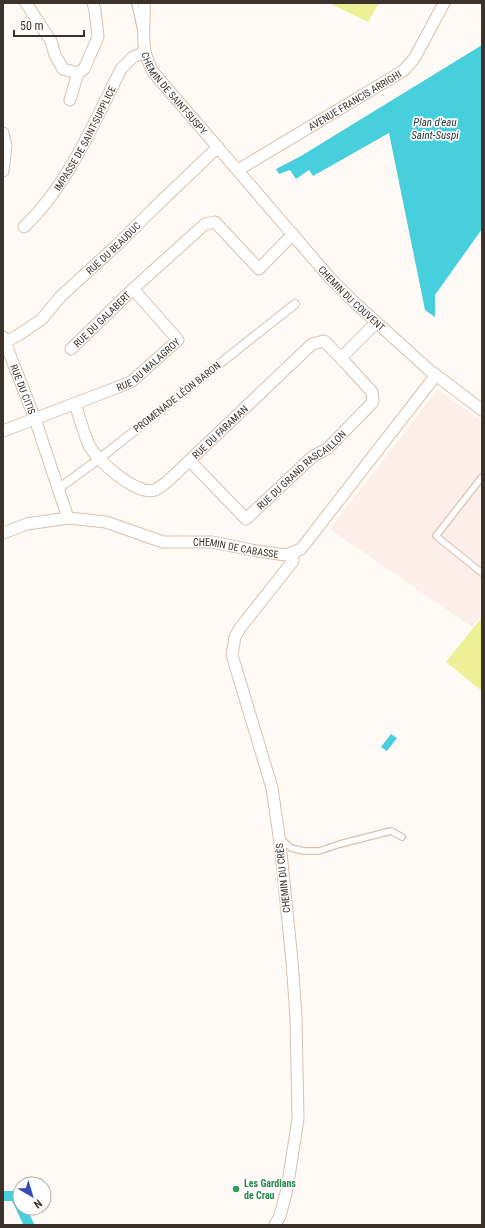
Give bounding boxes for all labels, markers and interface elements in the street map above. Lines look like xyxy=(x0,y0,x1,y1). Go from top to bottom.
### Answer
scale bar xyxy=(14,12,84,38)
text: 50 m xyxy=(20,19,44,33)
street label: CHEMIN DE SAINT-SUSPY xyxy=(140,51,210,137)
street label: AVENUE FRANCIS ARRIGHI xyxy=(306,68,403,132)
street label: IMPASSE DE SAINT-SUPPLICE xyxy=(51,84,117,193)
water label: Plan d'eau Saint-Suspi xyxy=(411,116,459,142)
street label: RUE DU BEAUDUC xyxy=(84,219,143,276)
street label: CHEMIN DU COUVENT xyxy=(316,264,387,333)
street label: RUE DU GALABERT xyxy=(71,289,133,349)
street label: RUE DU MALAGROY xyxy=(115,335,182,393)
street label: PROMENADE LÉON BARON xyxy=(131,359,223,434)
street label: RUE DU CITIS xyxy=(9,363,38,416)
street label: RUE DU FARAMAN xyxy=(190,403,250,461)
street label: RUE DU GRAND RASCAILLON xyxy=(255,428,348,511)
street label: CHEMIN DE CABASSE xyxy=(193,536,279,559)
street label: CHEMIN DU CRÈS xyxy=(273,843,292,914)
north arrow xyxy=(12,1176,52,1216)
place label: Les Gardians de Crau xyxy=(244,1178,296,1201)
marker: Les Gardians de Crau xyxy=(231,1184,241,1194)
text: N xyxy=(31,1196,45,1211)

